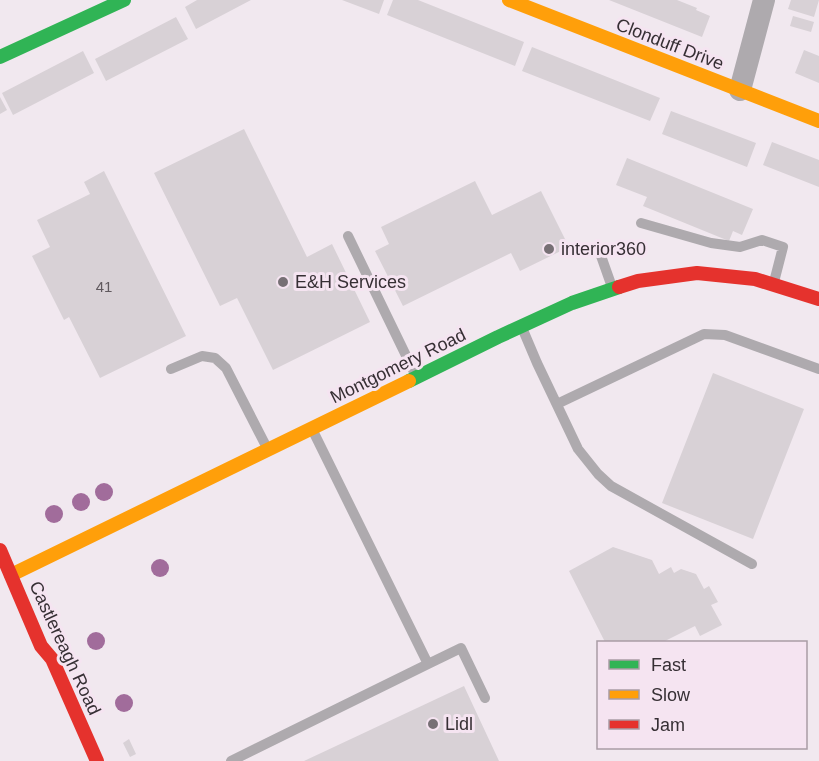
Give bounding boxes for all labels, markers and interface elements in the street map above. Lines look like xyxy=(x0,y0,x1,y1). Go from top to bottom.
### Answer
street label: Clonduff Drive xyxy=(613,14,727,74)
place label: interior360 xyxy=(561,239,646,259)
marker: interior360 xyxy=(542,242,556,256)
place label: E&H Services xyxy=(295,272,406,292)
marker: E&H Services xyxy=(276,275,290,289)
house number: 41 xyxy=(96,278,112,295)
street label: Montgomery Road xyxy=(327,325,469,407)
street label: Castlereagh Road xyxy=(25,578,105,718)
legend xyxy=(597,641,807,749)
text: Fast xyxy=(651,655,686,675)
text: Slow xyxy=(651,685,691,705)
place label: Lidl xyxy=(445,714,473,734)
text: Jam xyxy=(651,715,685,735)
marker: Lidl xyxy=(426,717,440,731)

